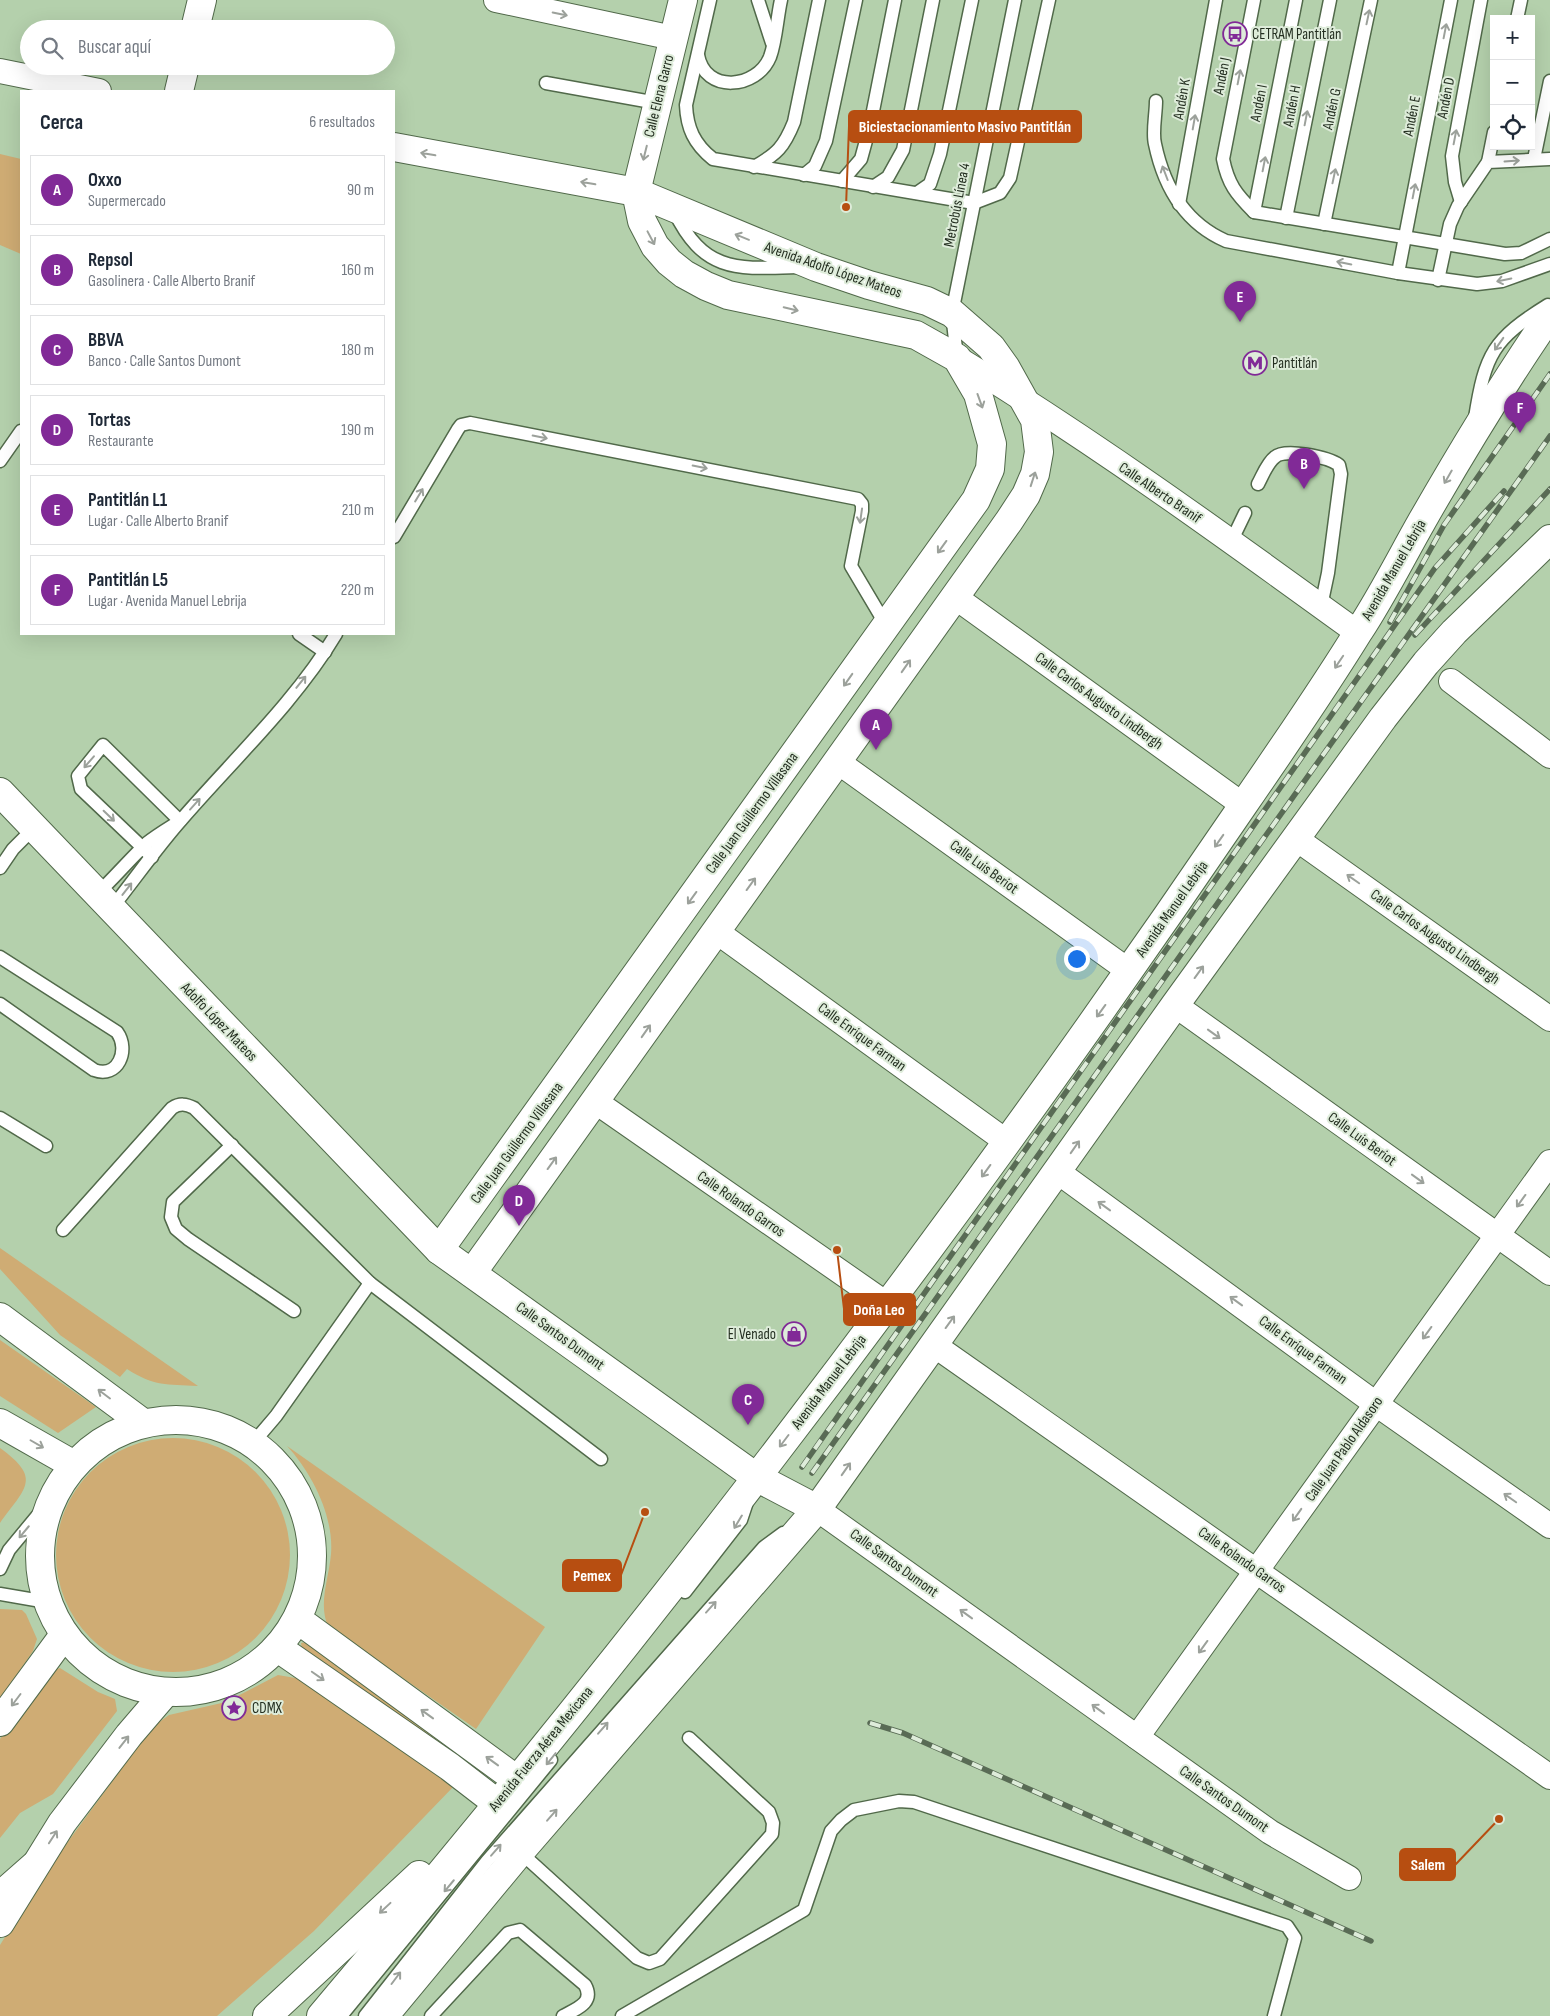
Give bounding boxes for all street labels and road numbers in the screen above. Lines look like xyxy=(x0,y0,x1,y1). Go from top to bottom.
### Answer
street label: Calle Elena Garro xyxy=(640,53,678,139)
street label: Andén J xyxy=(1209,56,1235,97)
street label: Andén D xyxy=(1433,76,1459,121)
street label: Andén K xyxy=(1169,77,1195,122)
street label: Andén I xyxy=(1246,83,1272,124)
street label: Andén H xyxy=(1278,84,1305,129)
street label: Andén G xyxy=(1318,87,1346,132)
street label: Andén E xyxy=(1399,94,1425,139)
street label: Metrobús Línea 4 xyxy=(940,161,974,249)
street label: Avenida Adolfo López Mateos xyxy=(761,237,904,302)
street label: Calle Alberto Branif xyxy=(1115,458,1206,528)
street label: Avenida Manuel Lebrija xyxy=(1357,516,1431,625)
street label: Calle Carlos Augusto Lindbergh xyxy=(1031,648,1167,754)
street label: Calle Juan Guillermo Villasana xyxy=(702,748,803,877)
street label: Calle Luis Beriot xyxy=(946,836,1022,898)
street label: Avenida Manuel Lebrija xyxy=(1131,857,1212,962)
street label: Calle Carlos Augusto Lindbergh xyxy=(1367,885,1503,989)
street label: Adolfo López Mateos xyxy=(176,978,261,1065)
street label: Calle Enrique Farman xyxy=(814,999,910,1075)
street label: Calle Juan Guillermo Villasana xyxy=(467,1078,568,1207)
street label: Calle Luis Beriot xyxy=(1324,1108,1400,1170)
street label: Calle Rolando Garros xyxy=(693,1167,789,1241)
street label: Calle Santos Dumont xyxy=(512,1298,608,1375)
street label: Calle Enrique Farman xyxy=(1255,1312,1351,1388)
street label: Avenida Manuel Lebrija xyxy=(787,1331,871,1434)
street label: Calle Juan Pablo Aldasoro xyxy=(1301,1393,1387,1505)
street label: Calle Rolando Garros xyxy=(1194,1523,1290,1597)
street label: Calle Santos Dumont xyxy=(846,1525,942,1602)
street label: Avenida Fuerza Aérea Mexicana xyxy=(484,1682,597,1816)
street label: Calle Santos Dumont xyxy=(1176,1761,1273,1837)

